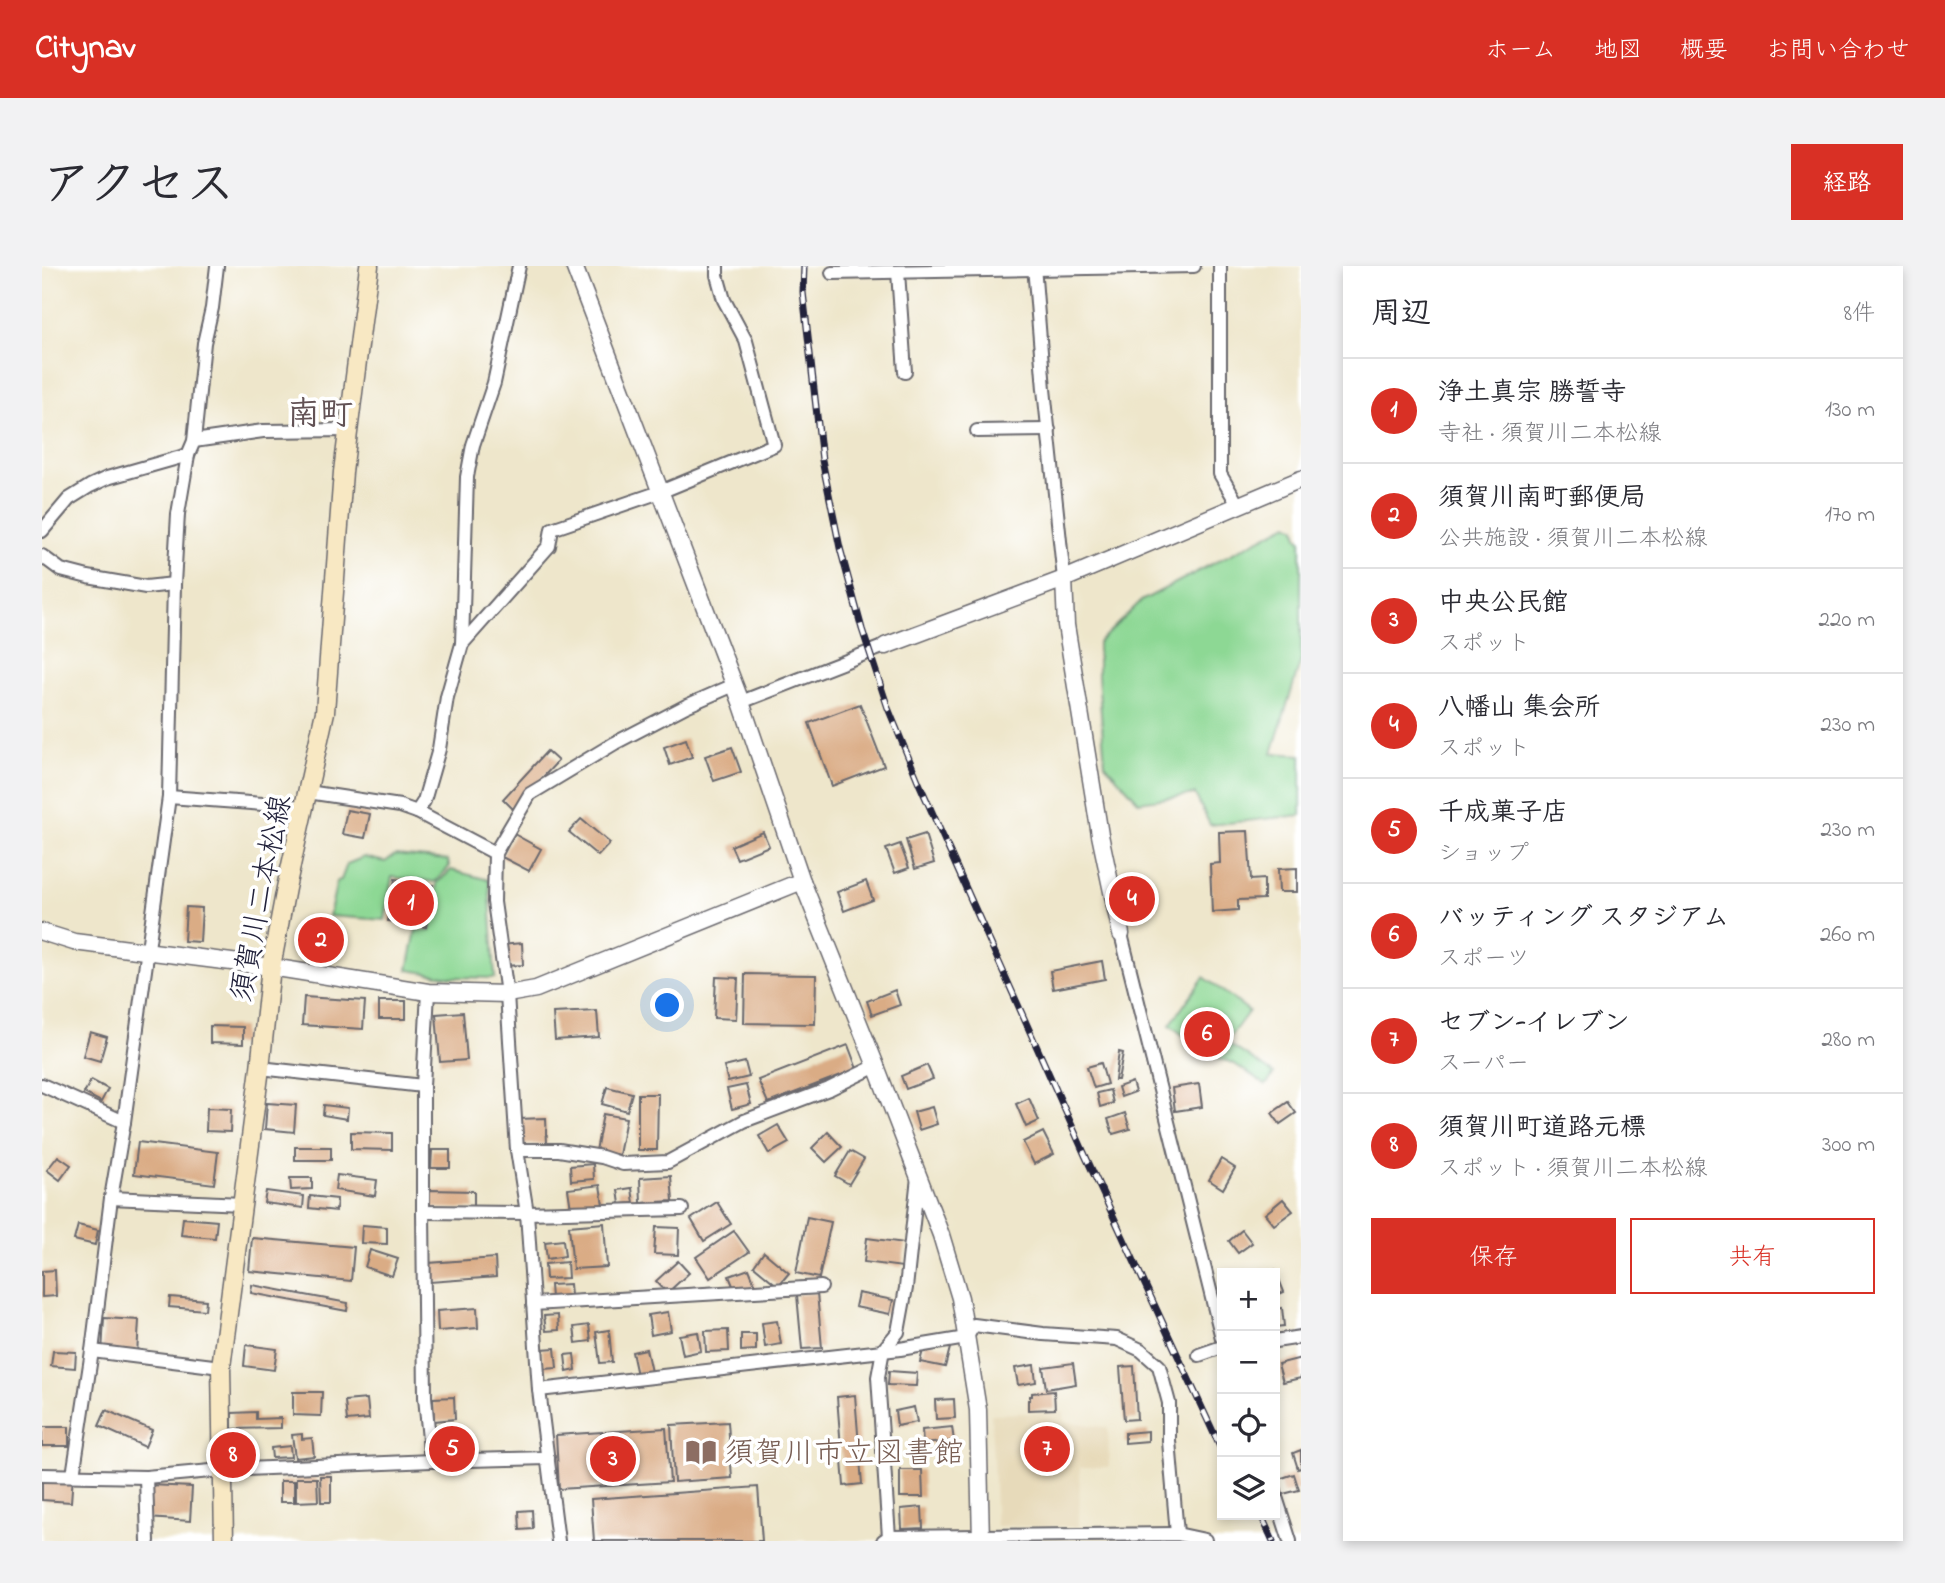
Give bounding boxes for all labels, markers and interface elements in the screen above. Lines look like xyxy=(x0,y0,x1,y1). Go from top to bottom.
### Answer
text: Citynav xyxy=(35,25,135,73)
text: ホーム xyxy=(1485,34,1556,69)
text: 地図 xyxy=(1594,34,1642,69)
text: 概要 xyxy=(1680,34,1728,69)
text: お問い合わせ xyxy=(1766,34,1910,69)
button: 経路 xyxy=(1791,144,1903,220)
text: アクセス xyxy=(42,151,235,223)
text: 周辺 xyxy=(1371,293,1431,337)
text: 8件 xyxy=(1843,298,1875,331)
text: 浄土真宗 勝誓寺 xyxy=(1438,375,1627,413)
district label: 南町 xyxy=(287,392,353,440)
text: 1 xyxy=(1390,394,1398,427)
text: 130 m xyxy=(1825,394,1875,427)
text: 寺社 · 須賀川二本松線 xyxy=(1438,418,1661,451)
text: 須賀川南町郵便局 xyxy=(1438,480,1646,518)
text: 2 xyxy=(1388,499,1400,532)
text: 170 m xyxy=(1825,499,1875,532)
text: 公共施設 · 須賀川二本松線 xyxy=(1438,523,1707,556)
text: 中央公民館 xyxy=(1438,585,1568,623)
text: 3 xyxy=(1389,604,1399,637)
text: 220 m xyxy=(1819,604,1875,637)
text: スポット xyxy=(1438,628,1530,661)
text: 八幡山 集会所 xyxy=(1438,690,1601,728)
text: 4 xyxy=(1389,709,1399,742)
text: 230 m xyxy=(1821,709,1875,742)
text: スポット xyxy=(1438,733,1530,766)
street label: 須賀川二本松線 xyxy=(221,791,305,1006)
text: 千成菓子店 xyxy=(1438,795,1568,833)
text: 5 xyxy=(1387,814,1401,847)
text: 230 m xyxy=(1821,814,1875,847)
text: ショップ xyxy=(1438,838,1529,871)
pin: 4 xyxy=(1109,873,1155,925)
pin: 1 xyxy=(388,877,434,929)
text: バッティング スタジアム xyxy=(1438,900,1729,938)
pin: 2 xyxy=(298,914,344,966)
text: 6 xyxy=(1389,919,1399,952)
text: 260 m xyxy=(1820,919,1875,952)
text: スポーツ xyxy=(1438,943,1530,976)
your location xyxy=(650,988,684,1022)
text: セブン-イレブン xyxy=(1438,1005,1630,1043)
pin: 6 xyxy=(1184,1008,1230,1060)
text: 7 xyxy=(1389,1024,1399,1057)
text: 280 m xyxy=(1821,1024,1875,1057)
text: スーパー xyxy=(1438,1048,1529,1081)
text: 須賀川町道路元標 xyxy=(1438,1110,1646,1148)
text: 8 xyxy=(1390,1129,1398,1162)
text: 300 m xyxy=(1822,1129,1875,1162)
text: スポット · 須賀川二本松線 xyxy=(1438,1153,1707,1186)
button: 保存 xyxy=(1371,1218,1616,1294)
button: 共有 xyxy=(1630,1218,1875,1294)
map controls xyxy=(1217,1268,1280,1520)
button: + xyxy=(1217,1268,1280,1331)
button: − xyxy=(1217,1331,1280,1394)
button: locate xyxy=(1217,1394,1280,1457)
pin: 5 xyxy=(429,1423,475,1475)
pin: 7 xyxy=(1024,1423,1070,1475)
pin: 8 xyxy=(210,1429,256,1481)
pin: 3 xyxy=(590,1433,636,1485)
place label: 須賀川市立図書館 xyxy=(724,1433,964,1477)
library icon: 須賀川市立図書館 xyxy=(684,1435,718,1469)
button: layers xyxy=(1217,1457,1280,1520)

